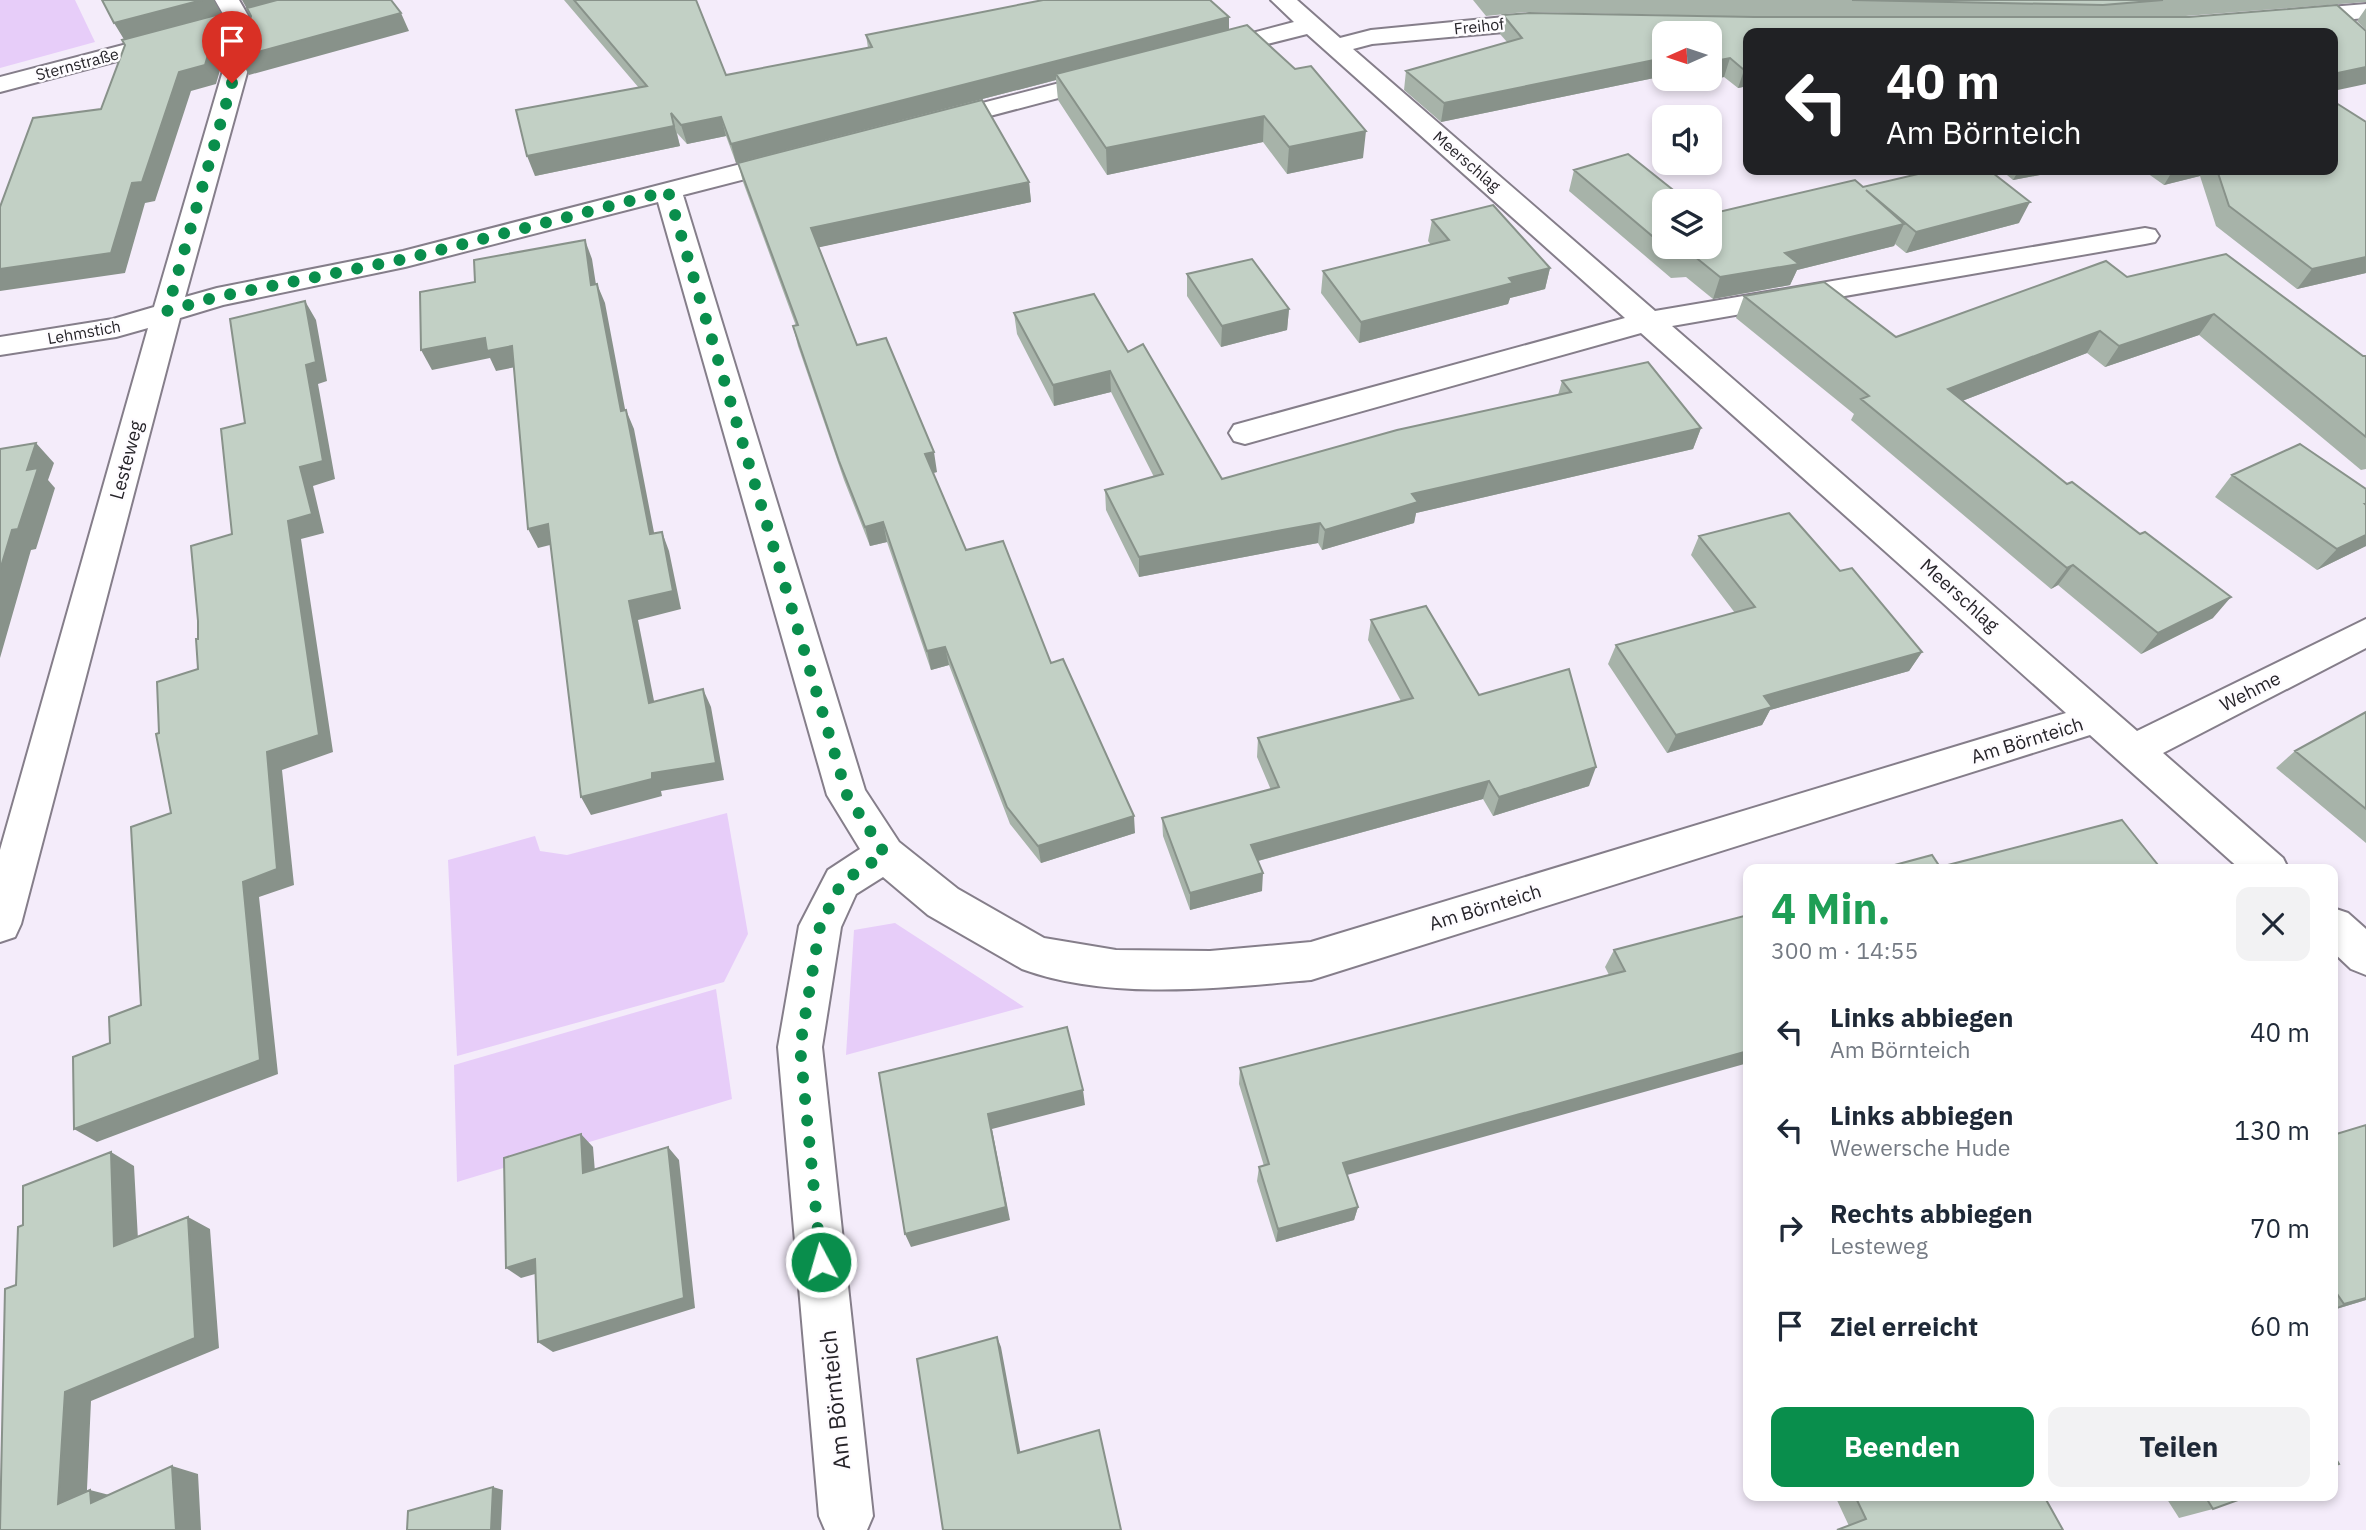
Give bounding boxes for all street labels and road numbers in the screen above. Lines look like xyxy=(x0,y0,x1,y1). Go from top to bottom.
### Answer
street label: Freihof xyxy=(1453,13,1505,39)
street label: Sternstraße xyxy=(33,43,121,85)
street label: Meerschlag xyxy=(1429,126,1505,196)
street label: Lehmstich xyxy=(46,316,122,348)
street label: Lesteweg xyxy=(104,418,148,502)
street label: Meerschlag xyxy=(1915,553,2005,637)
street label: Wehme xyxy=(2216,666,2284,716)
street label: Am Börnteich xyxy=(1968,712,2086,768)
street label: Am Börnteich xyxy=(1426,879,1544,935)
street label: Am Börnteich xyxy=(812,1329,856,1472)

